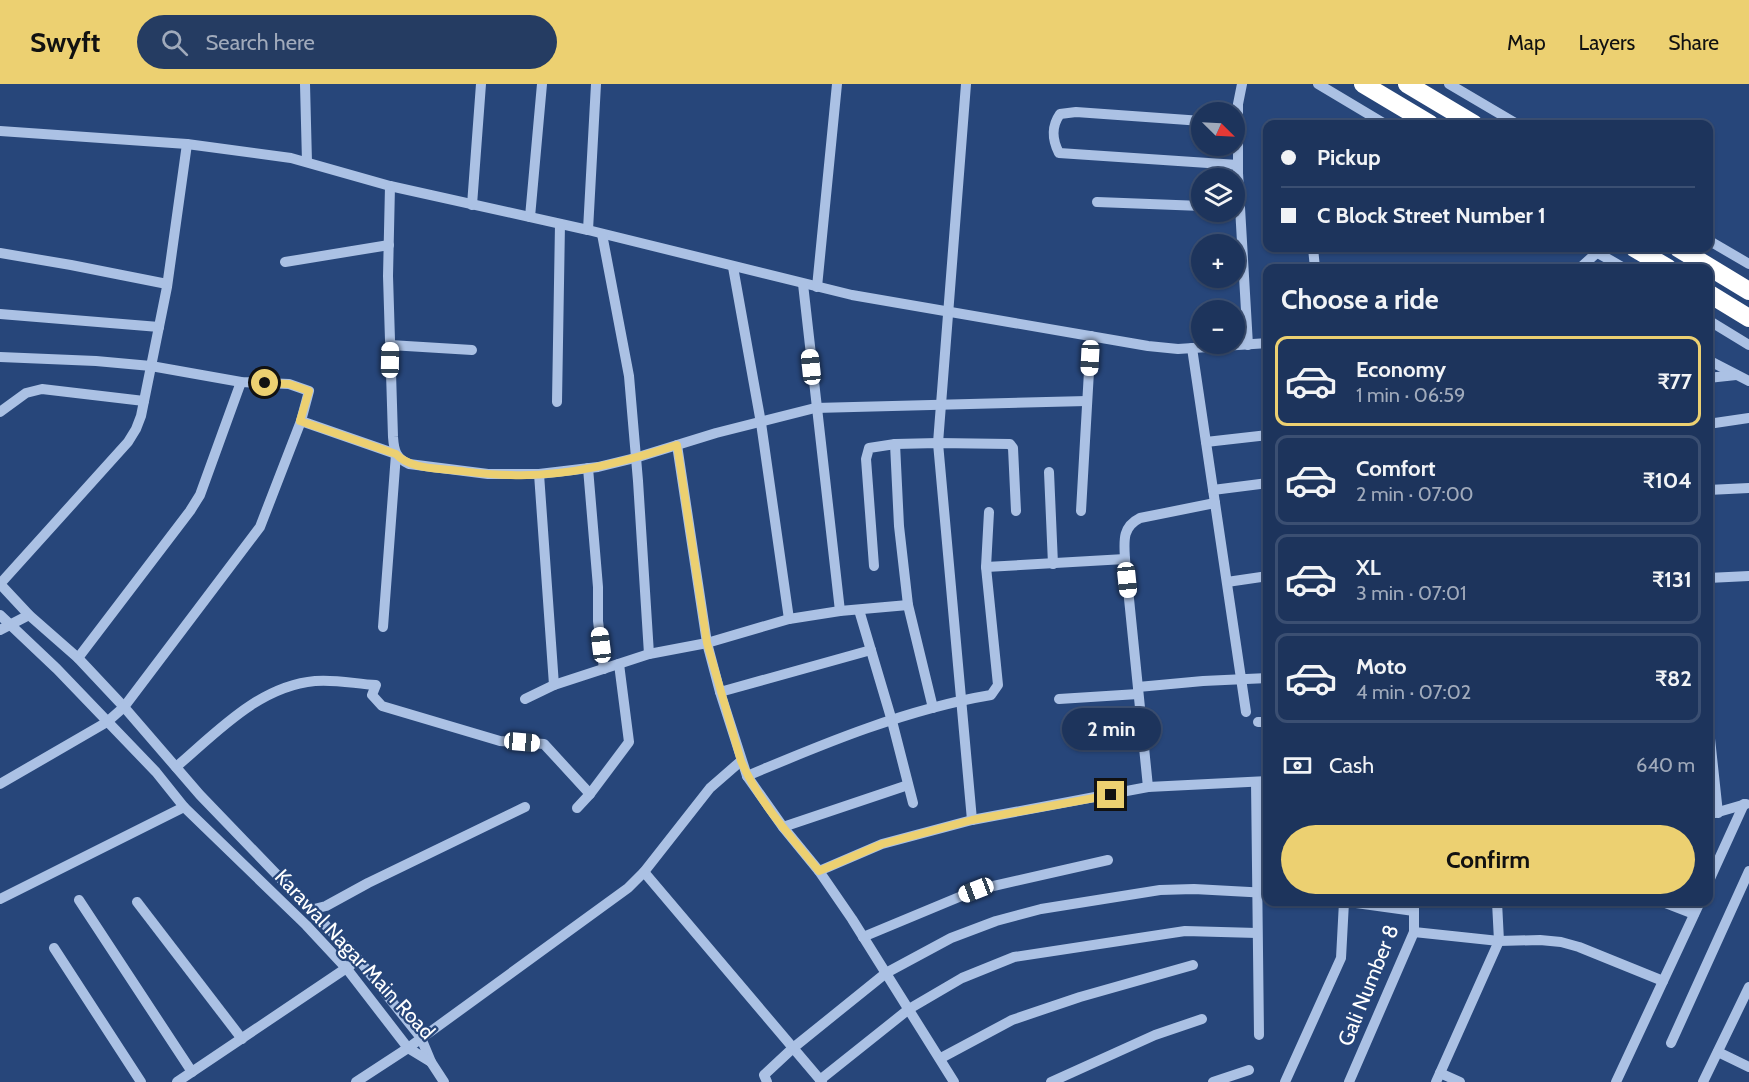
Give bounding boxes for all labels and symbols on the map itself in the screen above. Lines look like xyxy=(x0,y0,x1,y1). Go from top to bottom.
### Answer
north arrow xyxy=(1191,102,1245,156)
car xyxy=(1080,340,1100,376)
car xyxy=(381,342,399,378)
car xyxy=(800,348,822,386)
route start xyxy=(251,369,278,396)
car xyxy=(1116,561,1138,599)
car xyxy=(590,626,612,664)
callout: 2 min xyxy=(1062,708,1160,750)
car xyxy=(503,731,541,753)
route end xyxy=(1097,781,1124,808)
street label: Karawal Nagar Main Road xyxy=(270,864,440,1044)
car xyxy=(956,875,996,905)
street label: Gali Number 8 xyxy=(1332,921,1404,1049)

